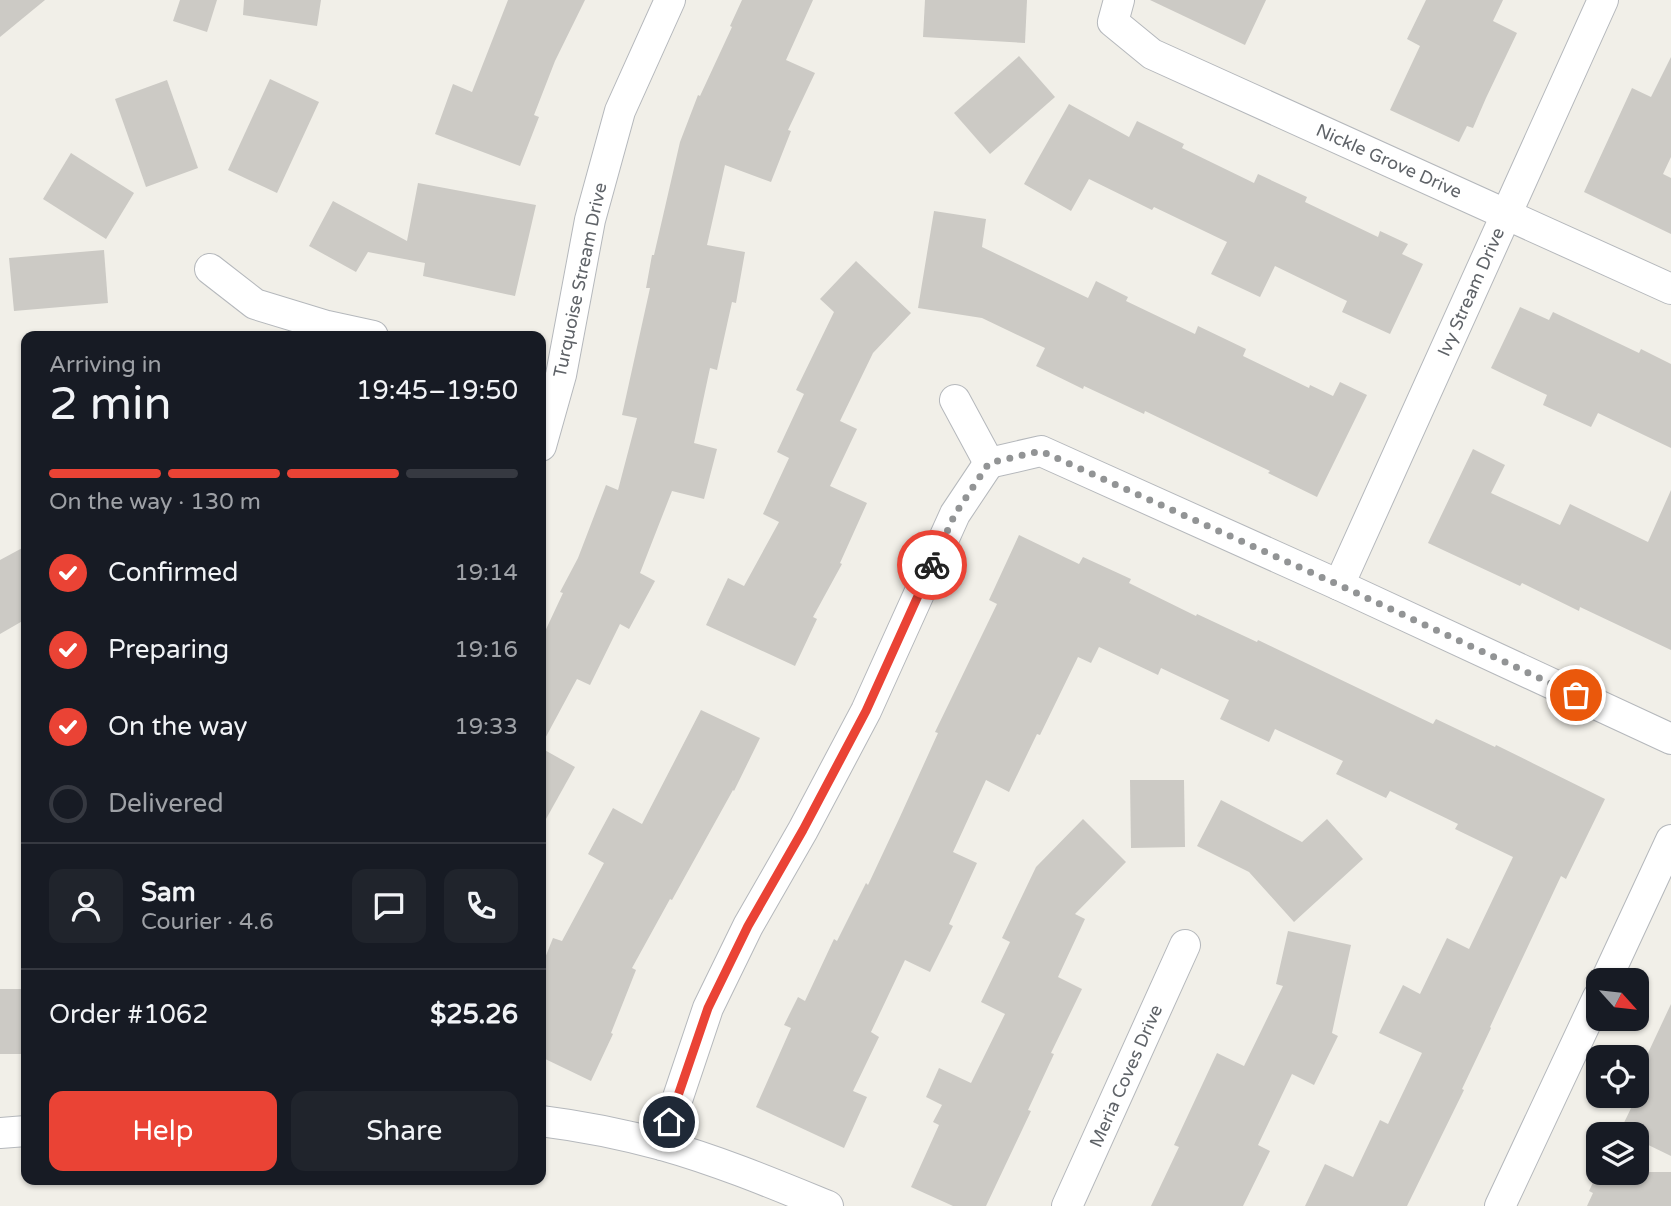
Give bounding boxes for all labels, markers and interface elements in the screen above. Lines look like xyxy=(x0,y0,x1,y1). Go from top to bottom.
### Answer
street label: Nickle Grove Drive xyxy=(1313,119,1465,203)
street label: Turquoise Stream Drive xyxy=(549,181,611,379)
street label: Ivy Stream Drive xyxy=(1433,224,1509,360)
text: Arriving in xyxy=(49,351,162,379)
text: 19:45–19:50 xyxy=(356,375,518,406)
text: 2 min xyxy=(49,377,172,432)
text: On the way · 130 m xyxy=(49,488,261,516)
courier xyxy=(897,530,967,600)
icon: bike xyxy=(913,546,951,584)
icon: check xyxy=(49,554,87,592)
text: Confirmed xyxy=(108,557,238,588)
text: 19:14 xyxy=(454,559,518,587)
icon: check xyxy=(49,631,87,669)
text: Preparing xyxy=(108,634,229,665)
text: 19:16 xyxy=(454,636,518,664)
pin xyxy=(1546,665,1606,725)
icon: bag xyxy=(1557,676,1595,714)
icon: check xyxy=(49,708,87,746)
text: On the way xyxy=(108,711,248,742)
text: 19:33 xyxy=(454,713,518,741)
text: Delivered xyxy=(108,788,224,819)
button: person xyxy=(49,869,123,943)
button: chat xyxy=(352,869,426,943)
button: phone xyxy=(444,869,518,943)
text: Sam xyxy=(141,877,196,908)
text: Courier · 4.6 xyxy=(141,908,274,936)
north arrow xyxy=(1586,968,1648,1031)
map controls xyxy=(1586,968,1649,1185)
text: Order #1062 xyxy=(49,999,209,1030)
text: $25.26 xyxy=(430,999,518,1030)
street label: Meria Coves Drive xyxy=(1085,1001,1167,1151)
button: locate xyxy=(1586,1045,1649,1108)
button: Help xyxy=(49,1091,277,1171)
button: Share xyxy=(291,1091,518,1171)
pin xyxy=(639,1092,699,1152)
icon: home xyxy=(650,1103,688,1141)
button: layers xyxy=(1586,1122,1649,1185)

